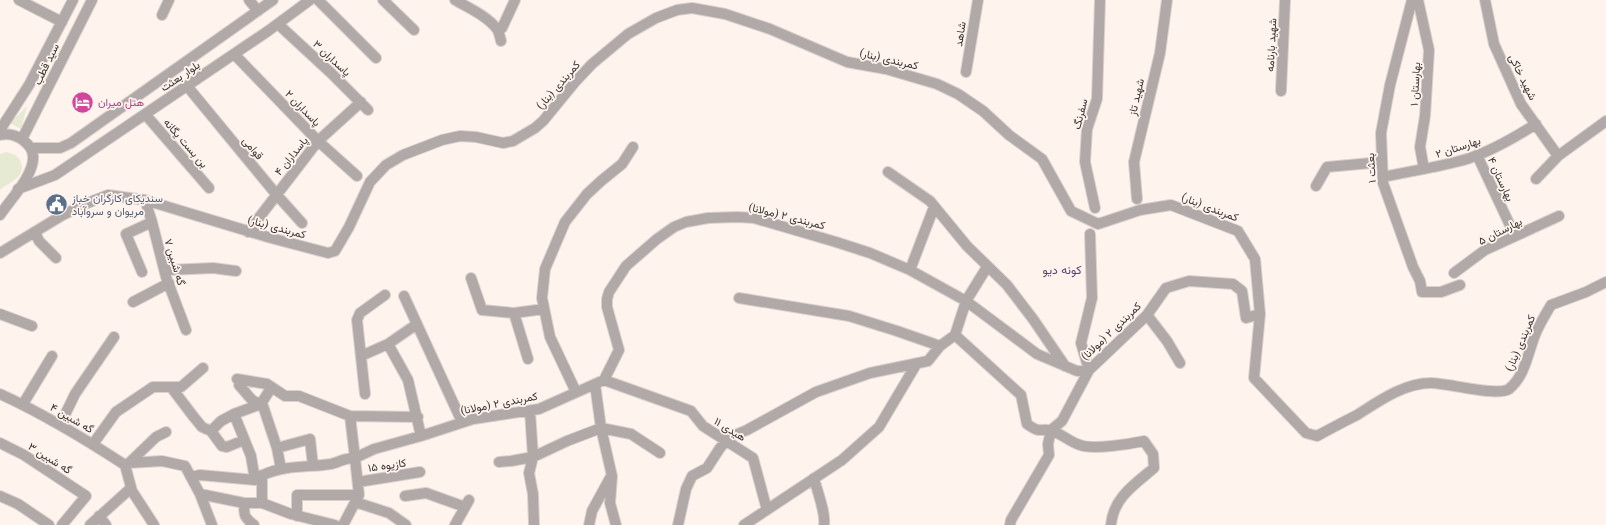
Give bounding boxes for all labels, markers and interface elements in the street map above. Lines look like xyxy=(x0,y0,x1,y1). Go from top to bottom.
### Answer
street label: شهید بارنامه xyxy=(1263,17,1279,72)
street label: شاهد xyxy=(951,20,969,47)
street label: پاسداران ۳ xyxy=(309,37,354,80)
street label: سید قطب xyxy=(30,41,62,87)
street label: کمربندی (بنار) xyxy=(858,45,920,73)
street label: شهید خاکی xyxy=(1506,52,1540,103)
street label: بلوار بعثت xyxy=(158,58,202,94)
street label: کمربندی (بنار) xyxy=(533,58,583,112)
street label: بهارستان ۱ xyxy=(1407,62,1423,106)
street label: شهید تاز xyxy=(1125,77,1147,118)
street label: پاسداران ۲ xyxy=(282,87,324,130)
hotel icon: هتل میران xyxy=(69,89,95,115)
place label: هتل میران xyxy=(98,95,144,109)
street label: سفرنگ xyxy=(1069,97,1091,131)
street label: بن بست یگانه xyxy=(161,115,211,171)
street label: بهارستان ۲ xyxy=(1434,133,1482,161)
street label: قوامی xyxy=(239,134,267,162)
street label: پاسداران ۴ xyxy=(271,134,312,179)
street label: بعثت ۱ xyxy=(1363,153,1379,183)
street label: بهارستان ۴ xyxy=(1485,155,1517,203)
street label: کمربندی (بنار) xyxy=(1180,190,1241,224)
public building icon: سندیکای کارگران خباز مریوان و سروآباد xyxy=(43,191,69,217)
place label: سندیکای کارگران خباز مریوان و سروآباد xyxy=(71,191,163,218)
street label: کمربندی ۲ (مولانا) xyxy=(747,200,827,232)
street label: کمربندی (بنار) xyxy=(246,213,308,242)
street label: بهارستان ۵ xyxy=(1476,214,1524,248)
street label: گه شبین ۷ xyxy=(161,237,189,287)
district label: کونه دیو xyxy=(1042,262,1082,278)
street label: کمربندی ۲ (مولانا) xyxy=(1078,299,1144,363)
street label: کمربندی (بنار) xyxy=(1502,313,1538,373)
street label: کمربندی ۲ (مولانا) xyxy=(459,389,539,417)
street label: گه شبین ۴ xyxy=(48,400,96,436)
street label: هیدی ۱۱ xyxy=(712,414,749,444)
street label: گه شبین ۳ xyxy=(26,439,75,477)
street label: کازیوه ۱۵ xyxy=(367,455,407,475)

